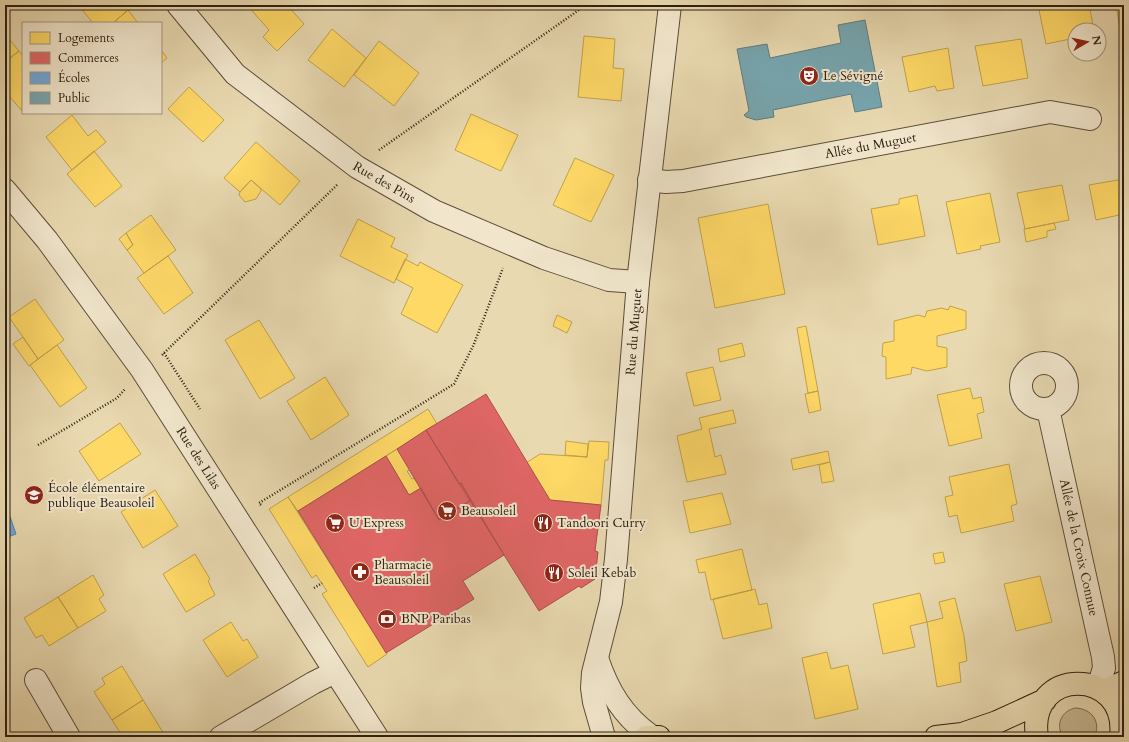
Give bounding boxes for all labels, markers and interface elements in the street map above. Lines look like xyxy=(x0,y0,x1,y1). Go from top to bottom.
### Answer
legend xyxy=(22,22,162,114)
north arrow xyxy=(1067,22,1107,62)
text: Logements xyxy=(58,30,114,46)
text: N xyxy=(1088,35,1105,47)
text: Commerces xyxy=(58,50,119,66)
theatre icon: Le Sévigné xyxy=(798,65,820,87)
place label: Le Sévigné xyxy=(823,67,884,85)
text: Écoles xyxy=(58,69,90,86)
text: Public xyxy=(58,90,91,106)
street label: Allée du Muguet xyxy=(823,128,918,163)
street label: Rue des Pins xyxy=(349,157,419,207)
street label: Rue du Muguet xyxy=(622,288,646,376)
street label: Rue des Lilas xyxy=(172,423,225,493)
street label: Allée de la Croix Connue xyxy=(1055,477,1103,618)
place label: École élémentaire publique Beausoleil xyxy=(48,479,155,512)
school or university icon: École élémentaire publique Beausoleil xyxy=(23,484,45,506)
supermarket icon: Beausoleil xyxy=(436,500,458,522)
place label: Beausoleil xyxy=(461,502,517,520)
supermarket icon: U Express xyxy=(324,512,346,534)
restaurant icon: Tandoori Curry xyxy=(532,512,554,534)
place label: U Express xyxy=(349,514,404,532)
place label: Tandoori Curry xyxy=(557,514,646,532)
place label: Pharmacie Beausoleil xyxy=(374,556,431,589)
pharmacy icon: Pharmacie Beausoleil xyxy=(349,561,371,583)
restaurant icon: Soleil Kebab xyxy=(543,562,565,584)
place label: Soleil Kebab xyxy=(568,564,636,582)
bank icon: BNP Paribas xyxy=(376,608,398,630)
place label: BNP Paribas xyxy=(401,610,471,628)

